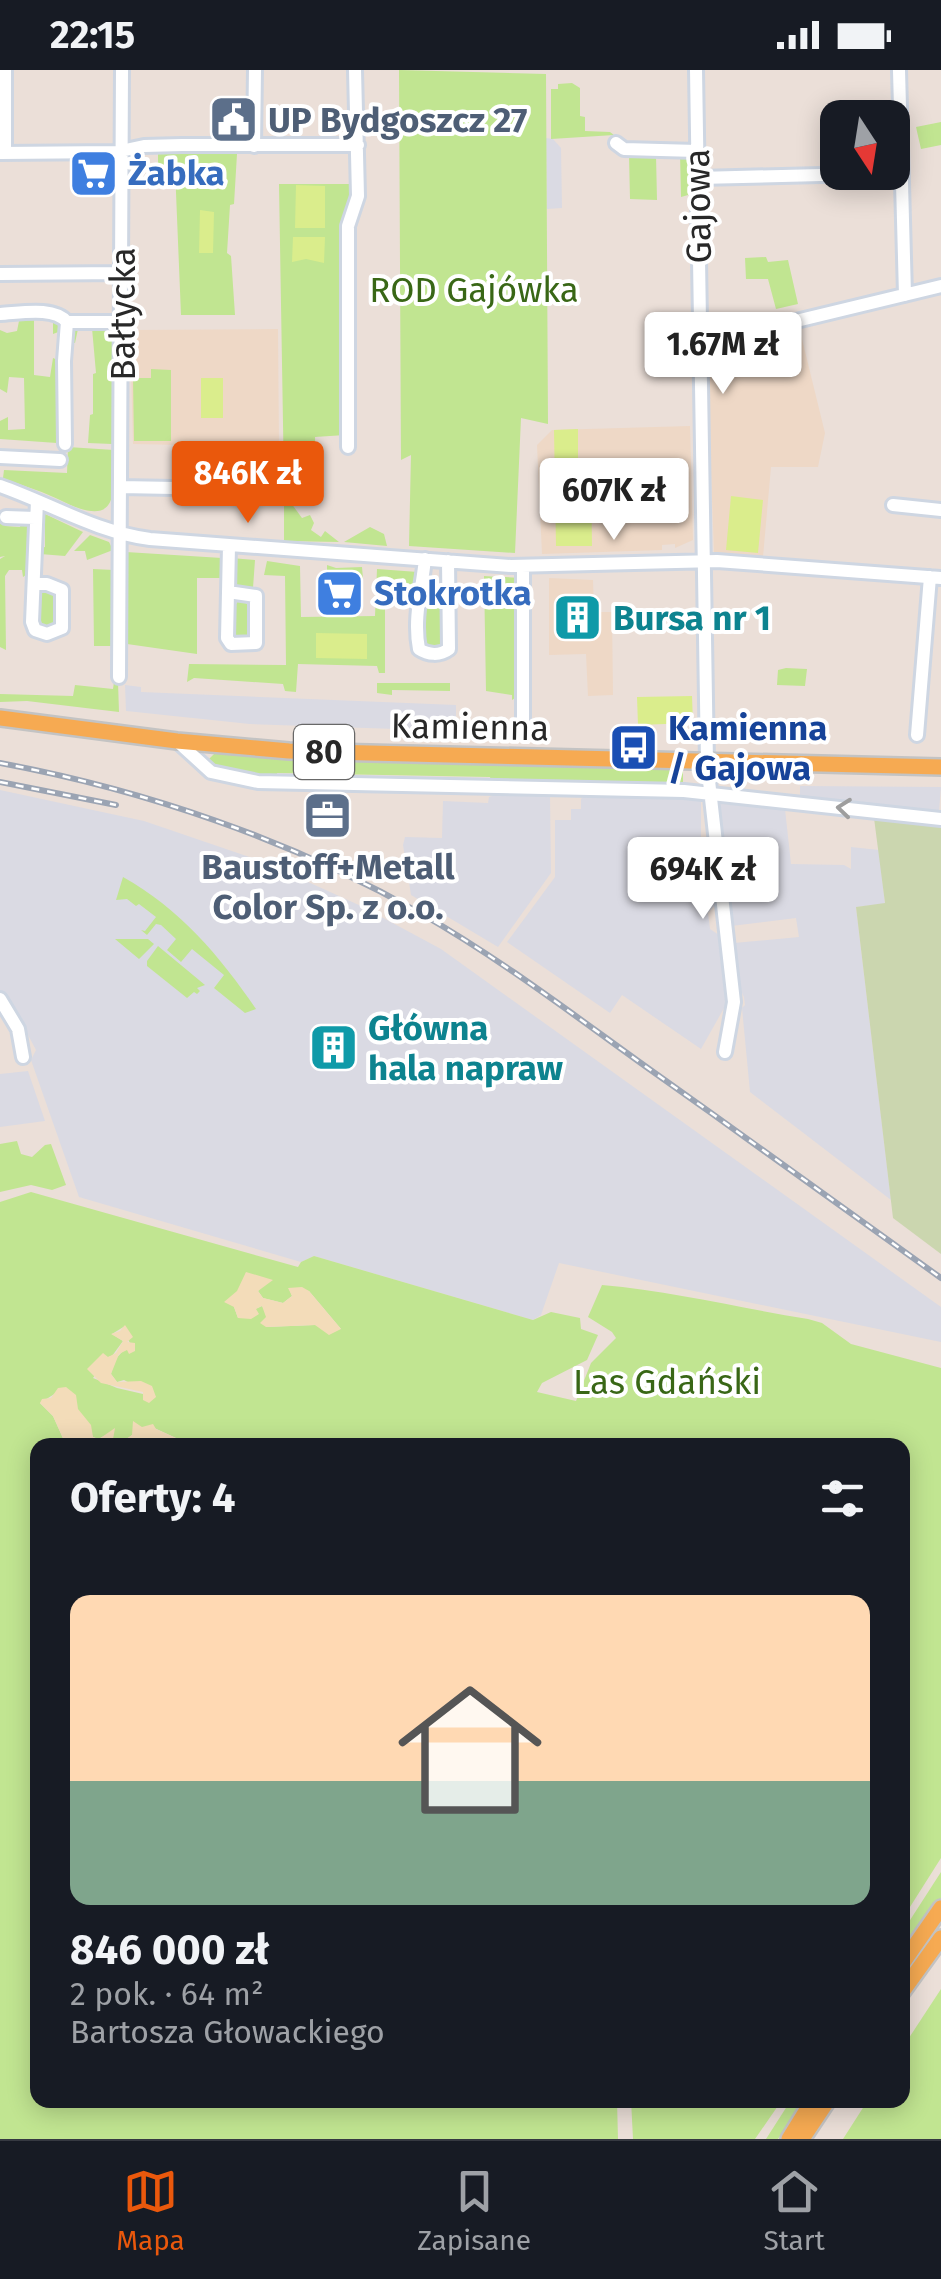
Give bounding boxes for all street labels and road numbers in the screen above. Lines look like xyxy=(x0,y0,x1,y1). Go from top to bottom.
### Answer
street label: Gajowa xyxy=(676,148,720,264)
street label: Bałtycka xyxy=(102,247,144,381)
street label: Kamienna xyxy=(390,705,550,749)
road number: 80 xyxy=(294,725,354,779)

